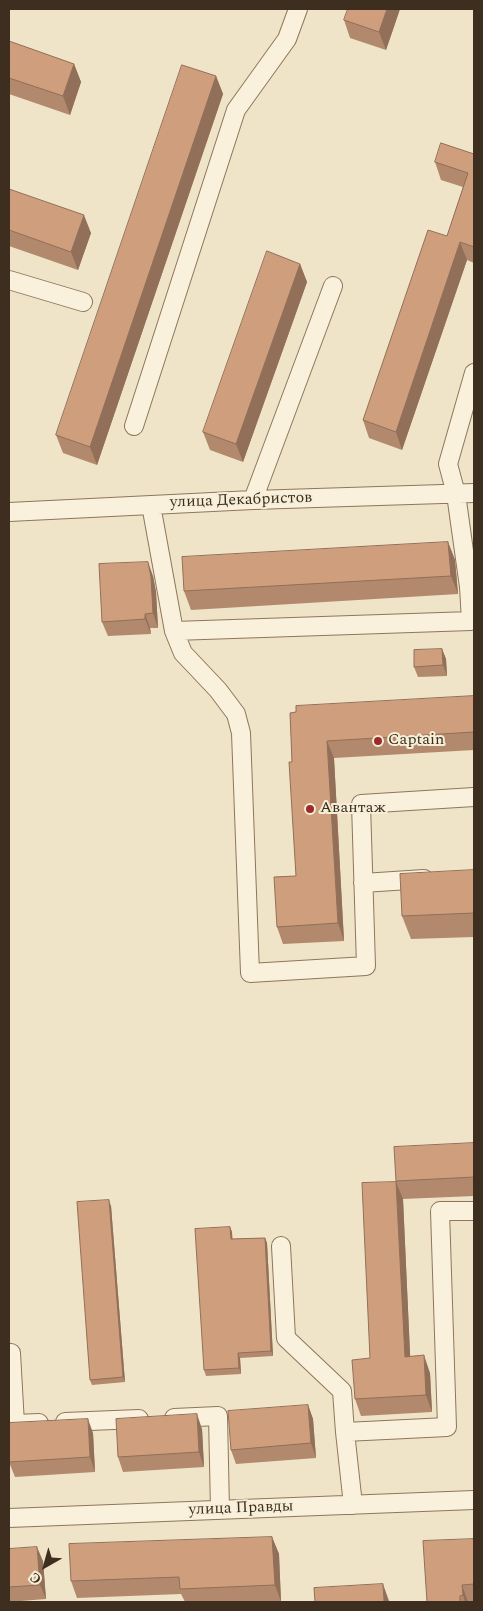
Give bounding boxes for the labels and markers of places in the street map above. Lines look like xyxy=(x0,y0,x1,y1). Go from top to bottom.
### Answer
place label: Captain xyxy=(388,731,444,751)
marker: Captain xyxy=(372,735,384,747)
place label: Авантаж xyxy=(320,799,386,819)
marker: Авантаж xyxy=(304,803,316,815)

